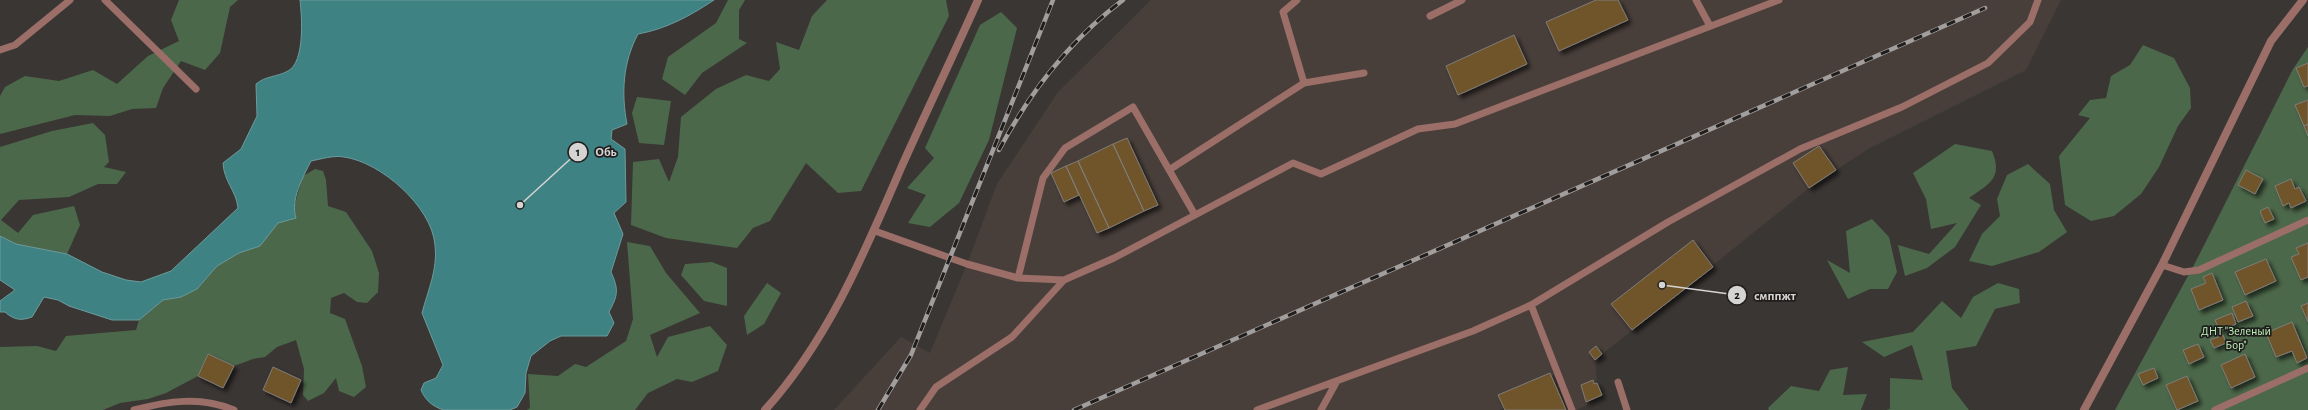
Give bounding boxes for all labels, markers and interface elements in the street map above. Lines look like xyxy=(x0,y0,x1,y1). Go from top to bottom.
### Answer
callout: Обь xyxy=(568,139,625,164)
text: 1 xyxy=(576,146,580,158)
text: Обь xyxy=(595,146,617,159)
callout: смппжт xyxy=(1727,283,1804,308)
text: 2 xyxy=(1734,289,1740,301)
text: смппжт xyxy=(1754,290,1797,303)
park label: ДНТ "Зеленый Бор" xyxy=(2201,325,2271,351)

